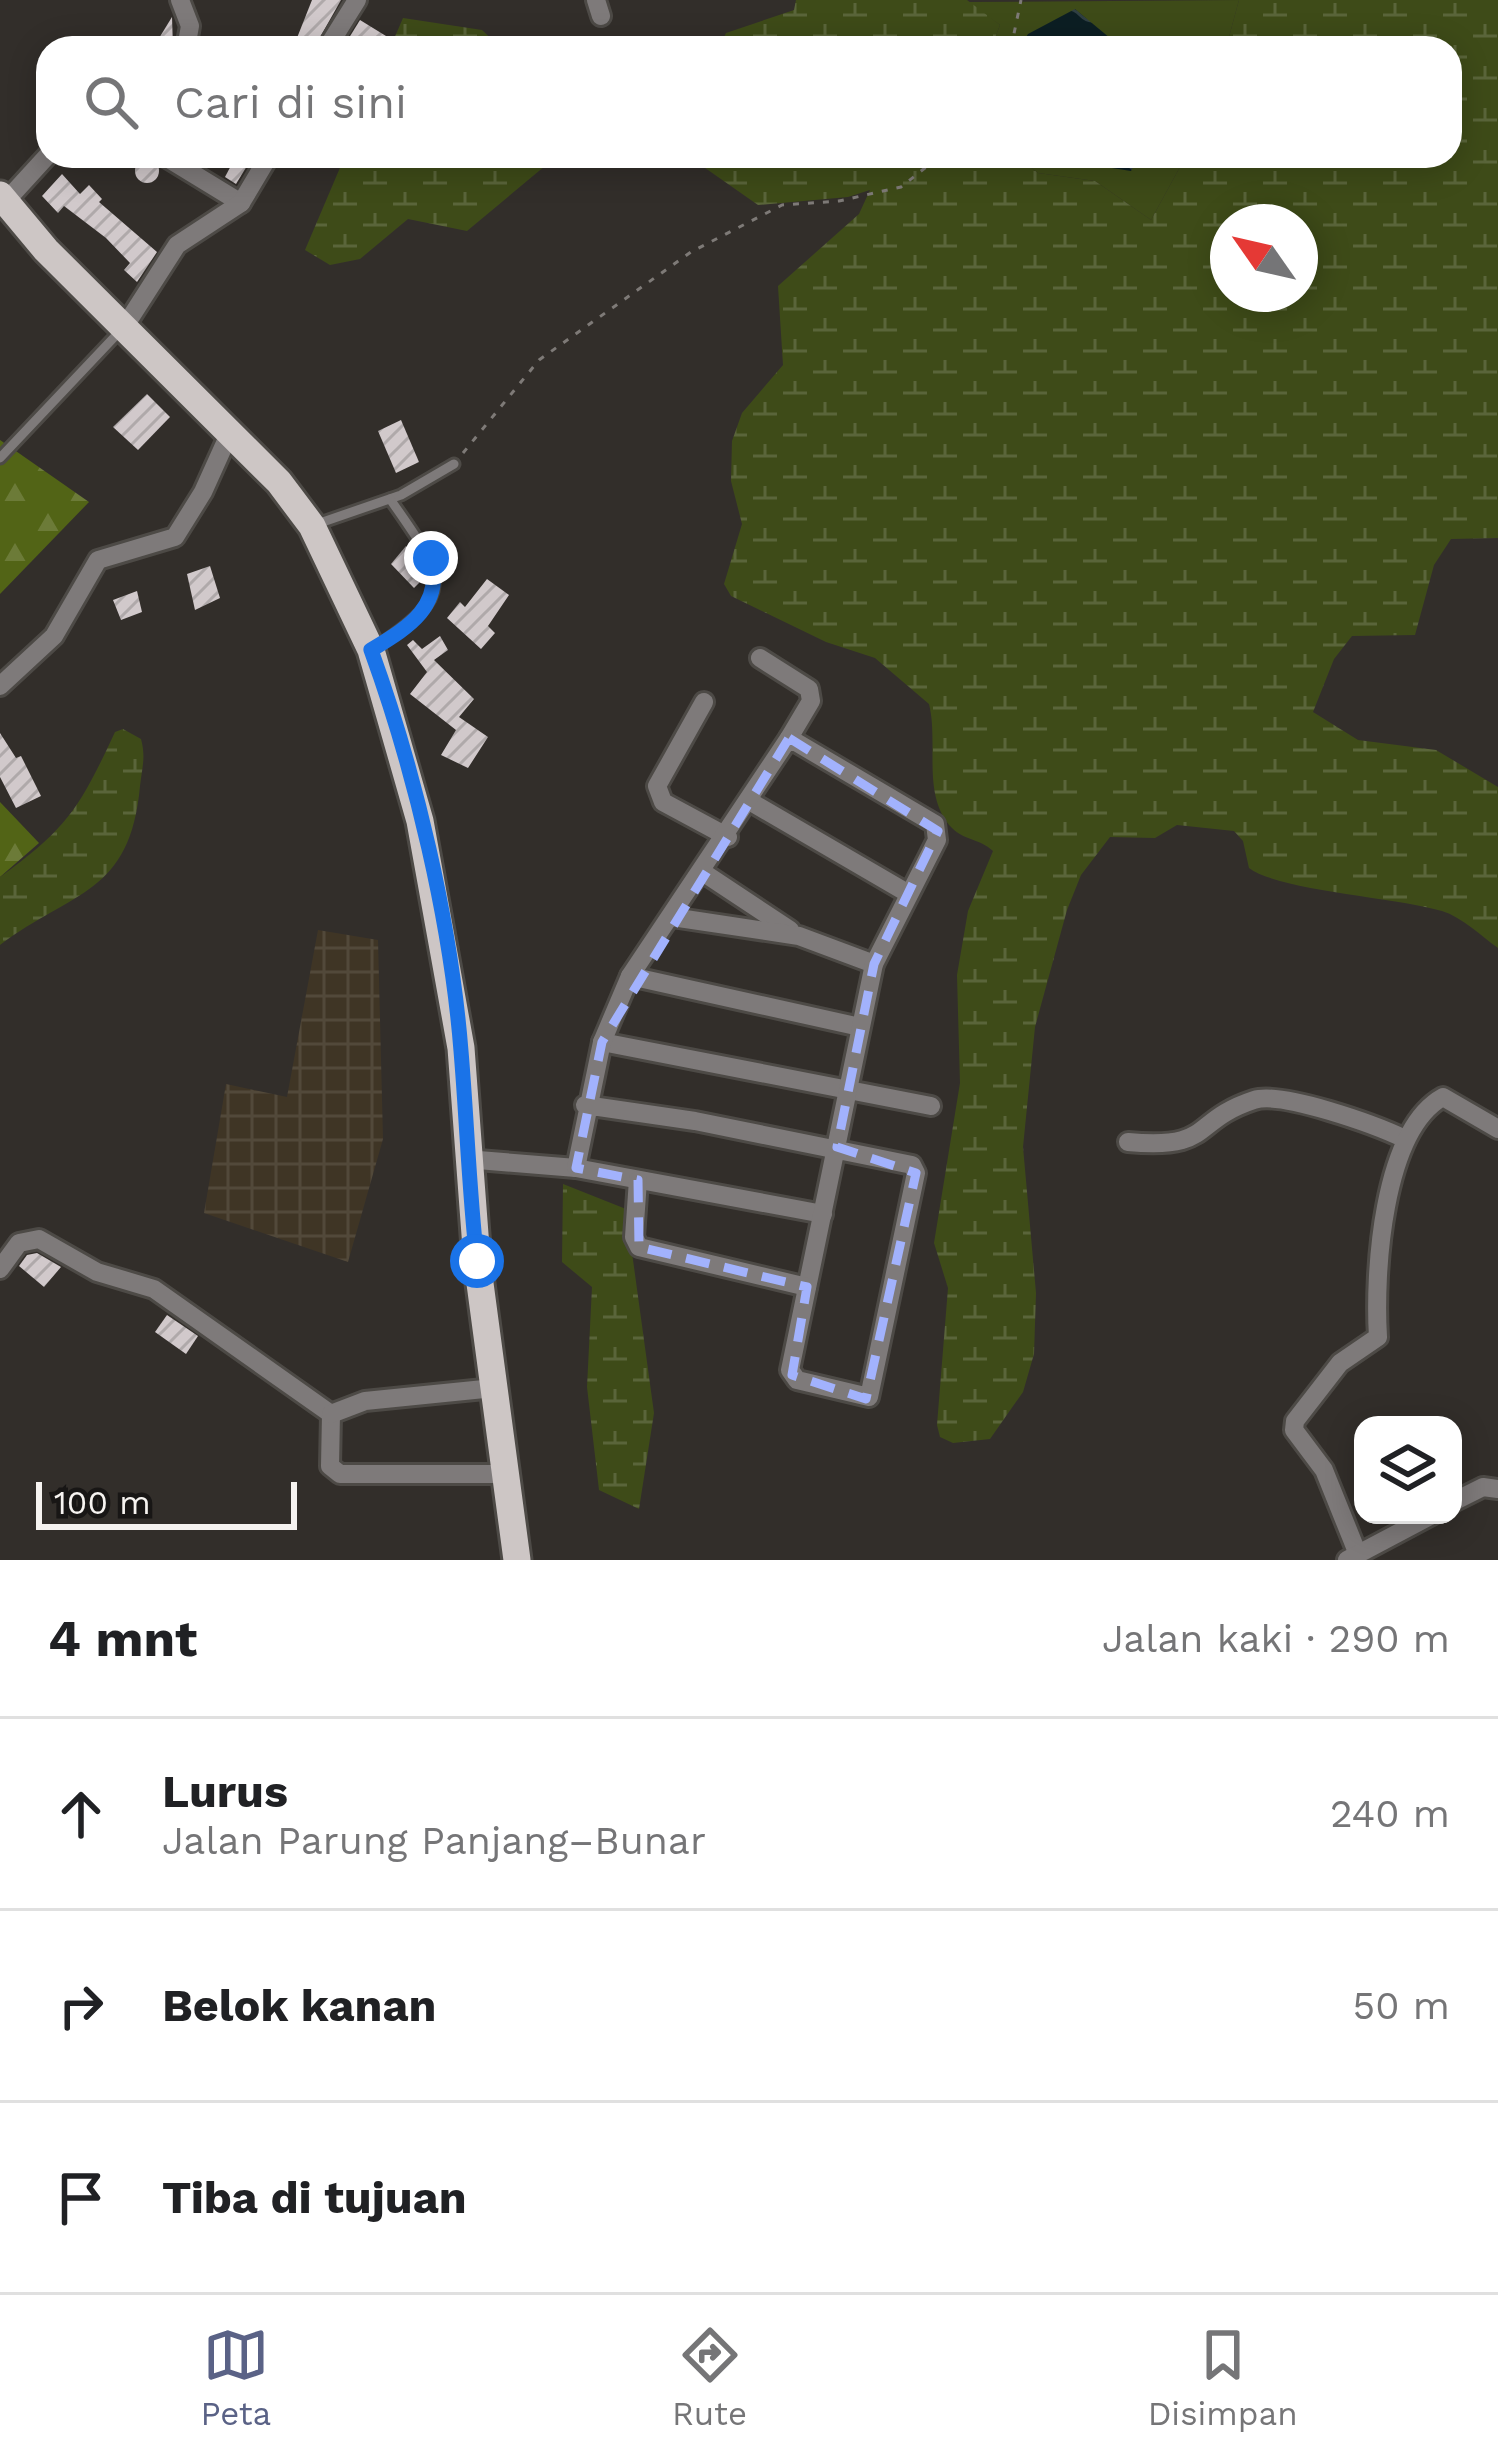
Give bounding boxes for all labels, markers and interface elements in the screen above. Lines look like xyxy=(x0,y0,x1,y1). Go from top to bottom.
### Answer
search box xyxy=(36,36,1462,168)
icon: search xyxy=(78,69,144,135)
text: Cari di sini xyxy=(174,76,407,129)
north arrow xyxy=(1210,204,1318,312)
route end xyxy=(404,531,458,585)
route start xyxy=(450,1234,504,1288)
map controls xyxy=(1354,1416,1462,1524)
button: layers xyxy=(1354,1416,1462,1524)
scale bar xyxy=(36,1476,297,1529)
text: 100 m xyxy=(54,1483,151,1522)
text: 4 mnt xyxy=(48,1609,197,1668)
text: Jalan kaki · 290 m xyxy=(1102,1616,1450,1661)
text: Lurus xyxy=(162,1765,288,1818)
icon: ahead xyxy=(48,1781,114,1847)
text: 240 m xyxy=(1330,1791,1450,1836)
text: Jalan Parung Panjang–Bunar xyxy=(162,1818,706,1863)
icon: right xyxy=(48,1973,114,2039)
text: Belok kanan xyxy=(162,1979,436,2032)
text: 50 m xyxy=(1353,1983,1450,2028)
icon: arrive xyxy=(48,2165,114,2231)
text: Tiba di tujuan xyxy=(162,2171,467,2224)
tab: Peta xyxy=(200,2322,271,2433)
tab: Rute xyxy=(672,2322,747,2433)
tab: Disimpan xyxy=(1148,2322,1298,2433)

